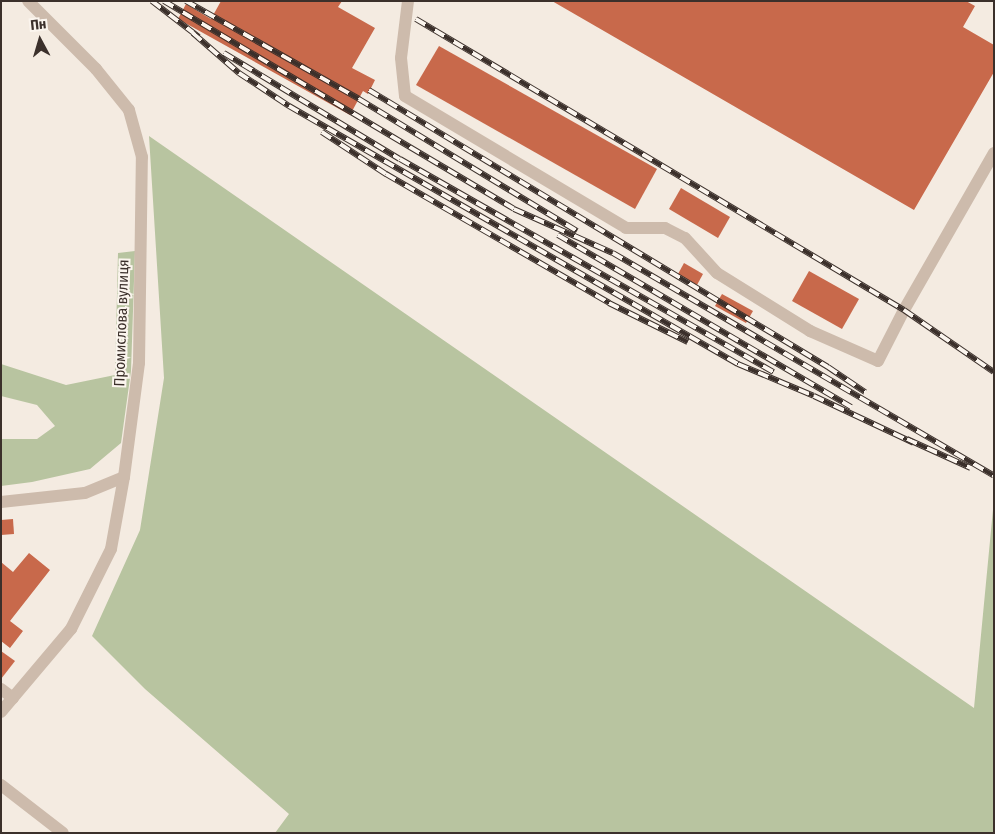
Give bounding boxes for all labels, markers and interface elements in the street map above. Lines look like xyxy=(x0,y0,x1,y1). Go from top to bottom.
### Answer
north arrow xyxy=(15,15,65,65)
text: Пн xyxy=(30,15,47,34)
street label: Промислова вулиця xyxy=(111,259,133,387)

